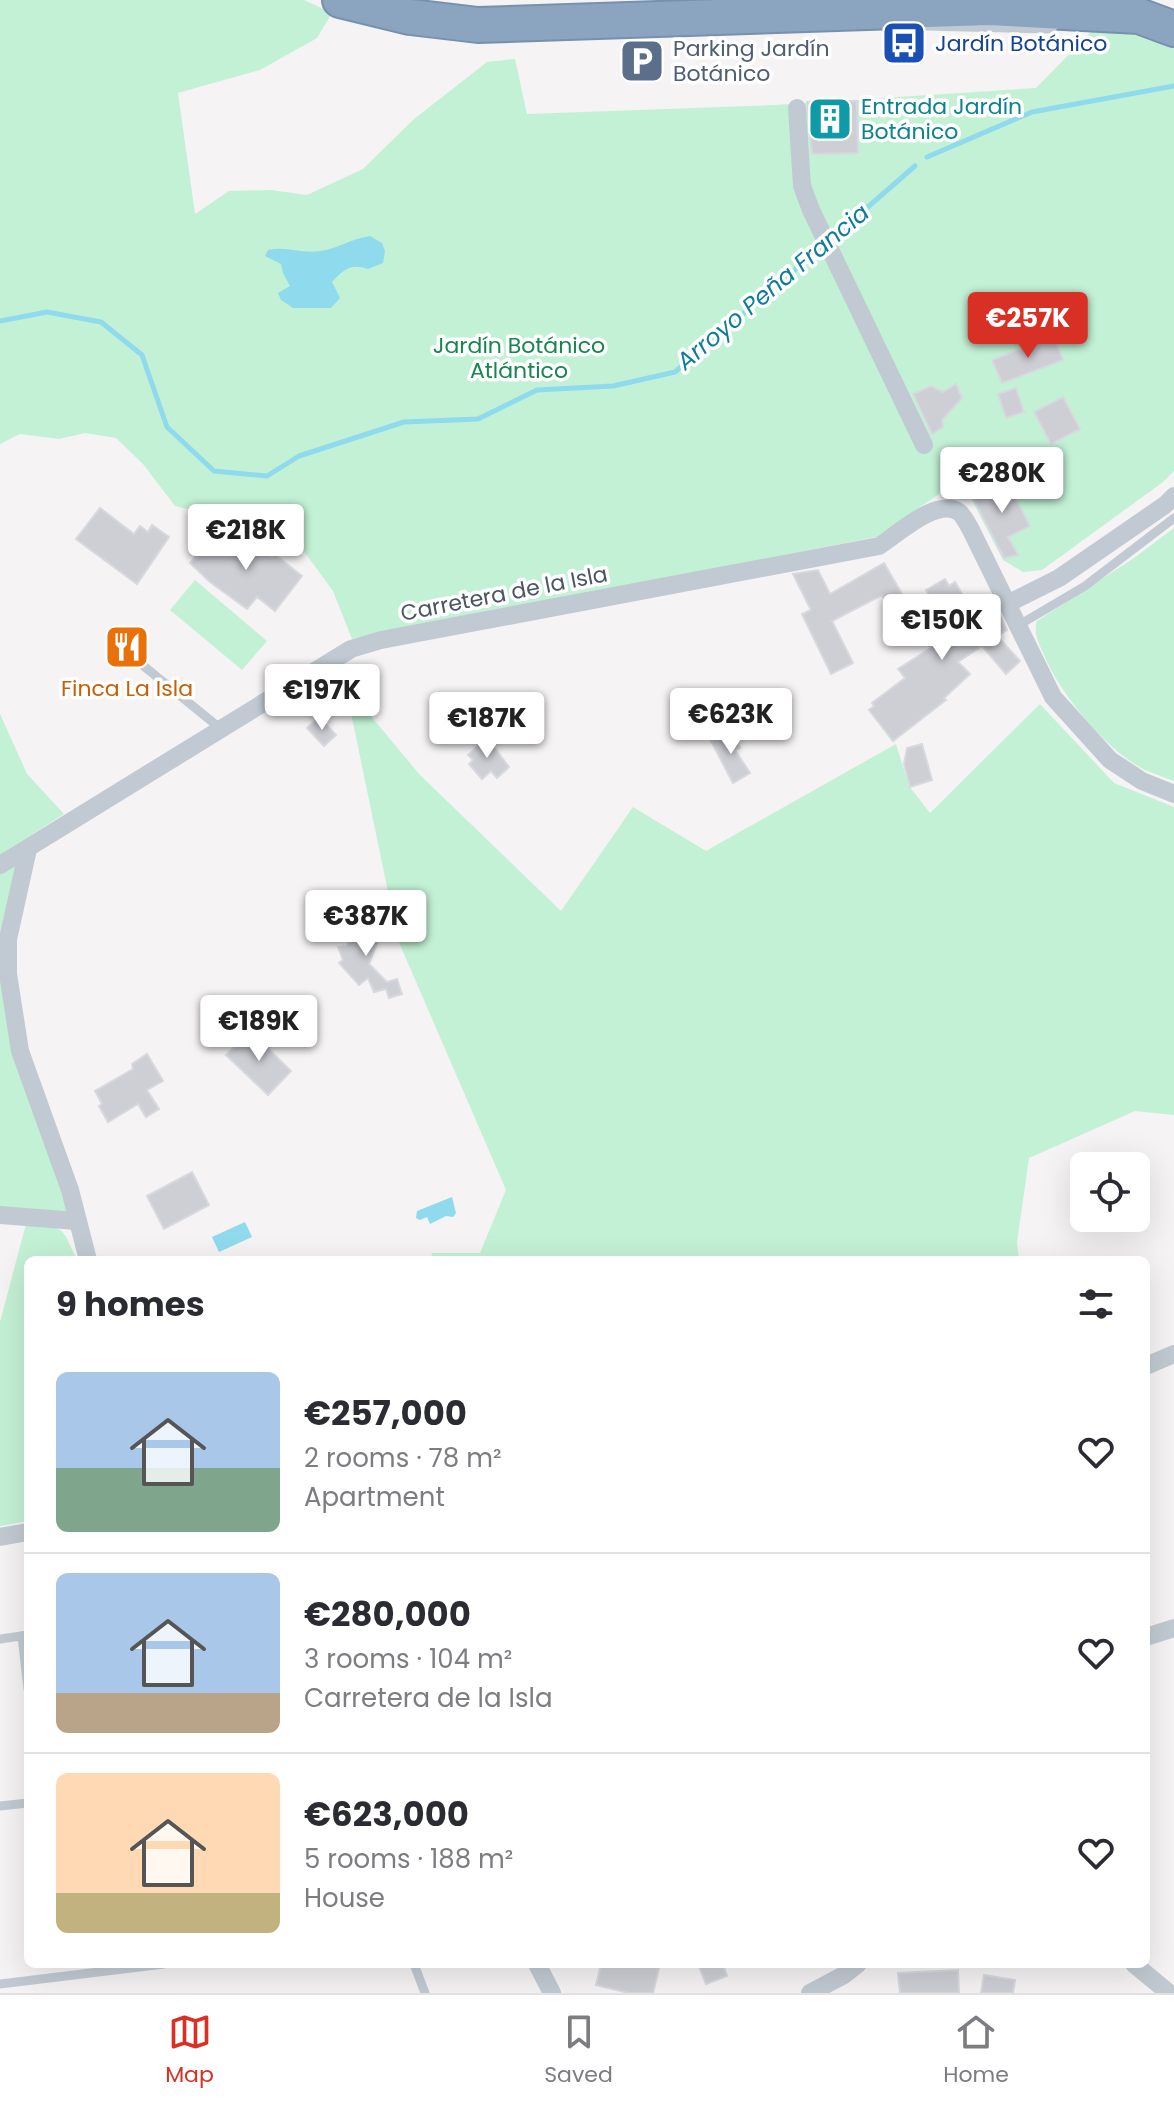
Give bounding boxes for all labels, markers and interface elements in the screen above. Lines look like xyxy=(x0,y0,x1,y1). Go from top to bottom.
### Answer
bus stop icon: Jardín Botánico xyxy=(880,19,928,67)
place label: Jardín Botánico xyxy=(935,28,1107,59)
place label: Parking Jardín Botánico xyxy=(673,33,830,89)
parking icon: Parking Jardín Botánico xyxy=(618,37,666,85)
place label: Entrada Jardín Botánico xyxy=(861,91,1022,147)
building icon: Entrada Jardín Botánico xyxy=(806,95,854,143)
water label: Arroyo Peña Francia xyxy=(668,196,876,378)
pin: €257K xyxy=(972,292,1084,360)
text: €257K xyxy=(986,300,1070,336)
park label: Jardín Botánico Atlántico xyxy=(433,330,605,386)
pin: €280K xyxy=(946,447,1058,515)
text: €280K xyxy=(958,455,1046,491)
pin: €218K xyxy=(190,504,302,572)
text: €218K xyxy=(206,512,286,548)
street label: Carretera de la Isla xyxy=(398,558,610,629)
pin: €150K xyxy=(886,594,998,662)
text: €150K xyxy=(901,602,983,638)
restaurant icon: Finca La Isla xyxy=(103,623,151,671)
pin: €197K xyxy=(266,664,378,732)
text: €197K xyxy=(283,672,361,708)
place label: Finca La Isla xyxy=(61,673,193,704)
pin: €623K xyxy=(675,688,787,756)
pin: €187K xyxy=(431,692,543,760)
text: €623K xyxy=(688,696,774,732)
text: €187K xyxy=(447,700,527,736)
pin: €387K xyxy=(310,890,422,958)
text: €387K xyxy=(323,898,409,934)
pin: €189K xyxy=(203,995,315,1063)
text: €189K xyxy=(218,1003,300,1039)
map controls xyxy=(1070,1152,1150,1232)
button: locate xyxy=(1070,1152,1150,1232)
text: 9 homes xyxy=(56,1280,205,1328)
icon: filters xyxy=(1074,1282,1118,1326)
text: €257,000 xyxy=(304,1389,467,1437)
icon: home xyxy=(120,1404,216,1500)
icon: heart xyxy=(1074,1430,1118,1474)
text: 2 rooms · 78 m² xyxy=(304,1440,502,1476)
text: Apartment xyxy=(304,1479,445,1515)
text: €280,000 xyxy=(304,1590,471,1638)
icon: home xyxy=(120,1605,216,1701)
icon: heart xyxy=(1074,1631,1118,1675)
text: 3 rooms · 104 m² xyxy=(304,1641,512,1677)
text: Carretera de la Isla xyxy=(304,1680,552,1716)
text: €623,000 xyxy=(304,1790,469,1838)
icon: home xyxy=(120,1805,216,1901)
icon: heart xyxy=(1074,1831,1118,1875)
text: 5 rooms · 188 m² xyxy=(304,1841,513,1877)
text: House xyxy=(304,1880,385,1916)
tab: Map xyxy=(165,2010,214,2091)
tab: Saved xyxy=(544,2010,613,2091)
tab: Home xyxy=(943,2010,1009,2091)

